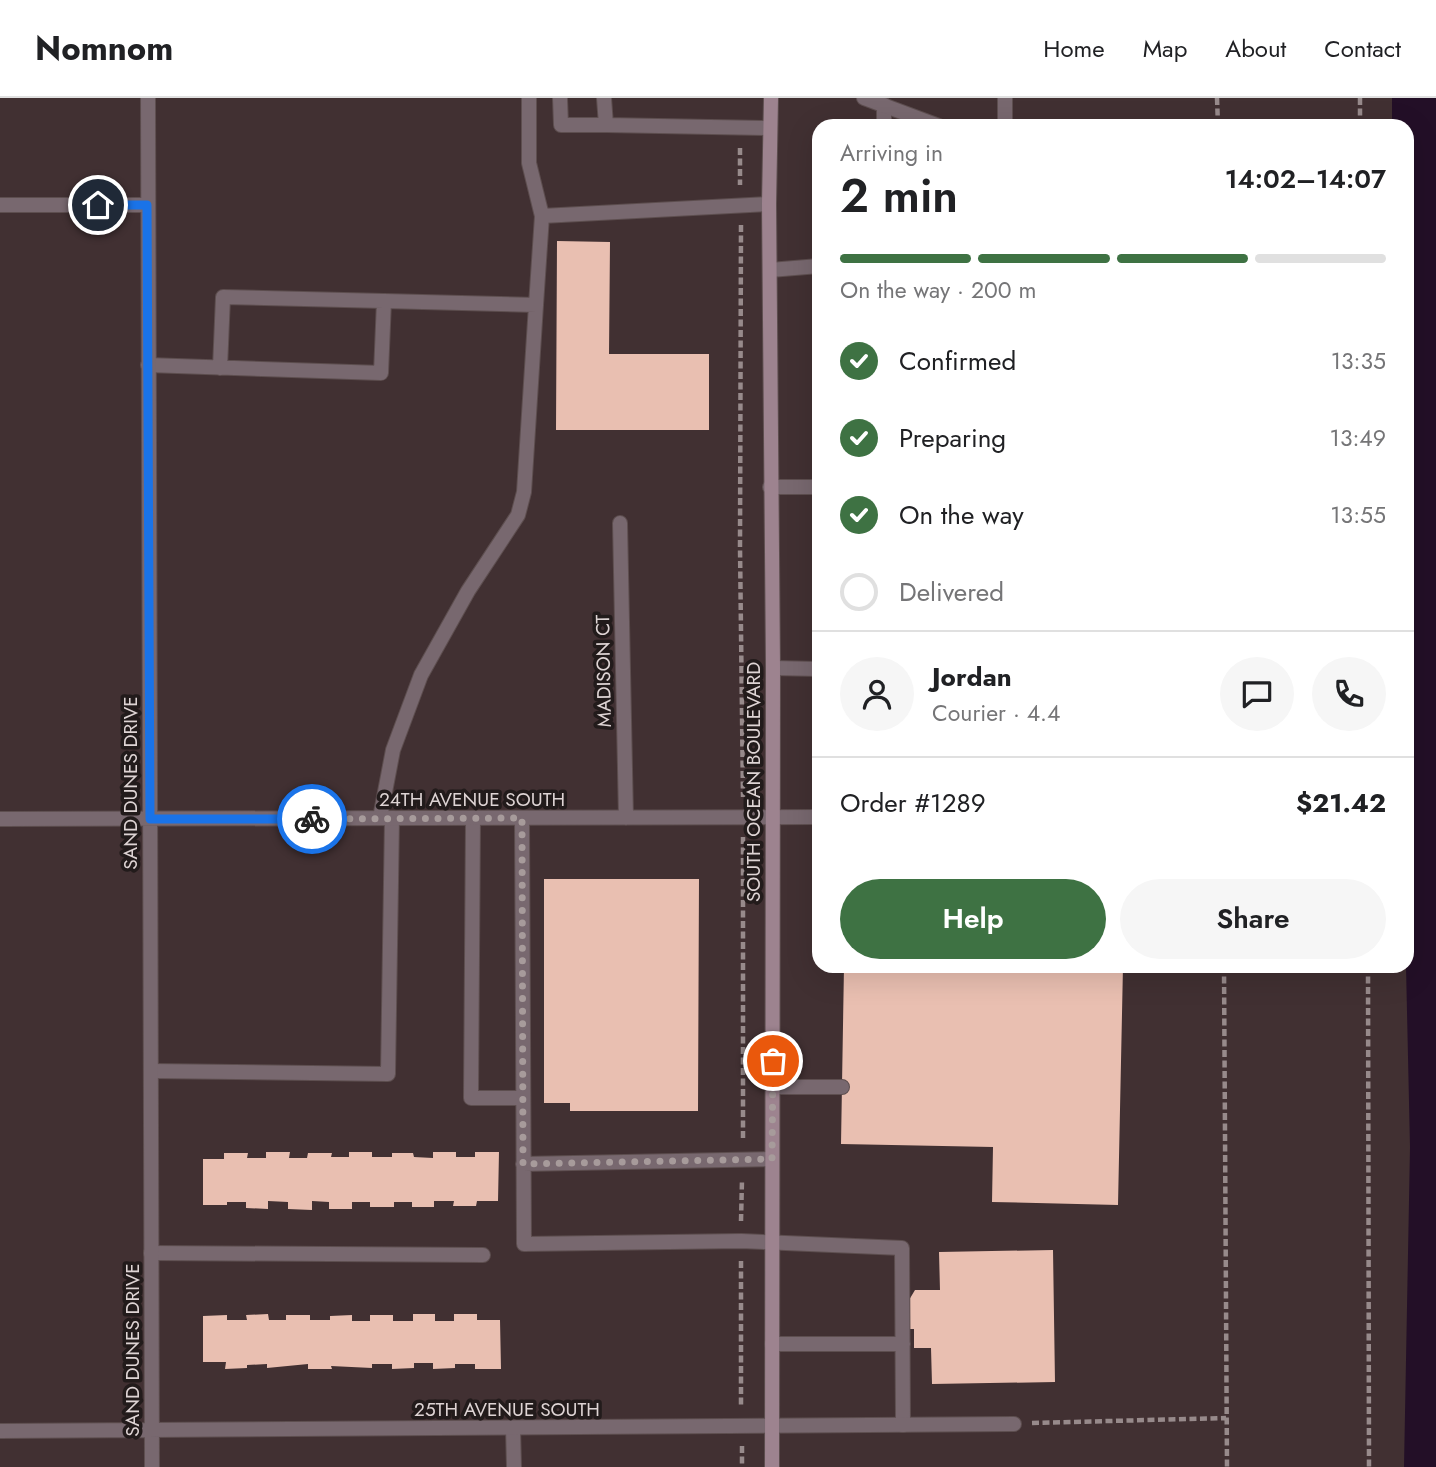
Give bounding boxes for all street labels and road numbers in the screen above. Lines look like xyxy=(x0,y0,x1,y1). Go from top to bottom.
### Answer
street label: MADISON CT xyxy=(589,614,618,728)
street label: SOUTH OCEAN BOULEVARD xyxy=(740,662,767,902)
street label: SAND DUNES DRIVE xyxy=(117,696,144,870)
street label: 24TH AVENUE SOUTH xyxy=(379,786,565,813)
street label: SAND DUNES DRIVE xyxy=(119,1263,146,1437)
street label: 25TH AVENUE SOUTH xyxy=(414,1396,600,1423)

